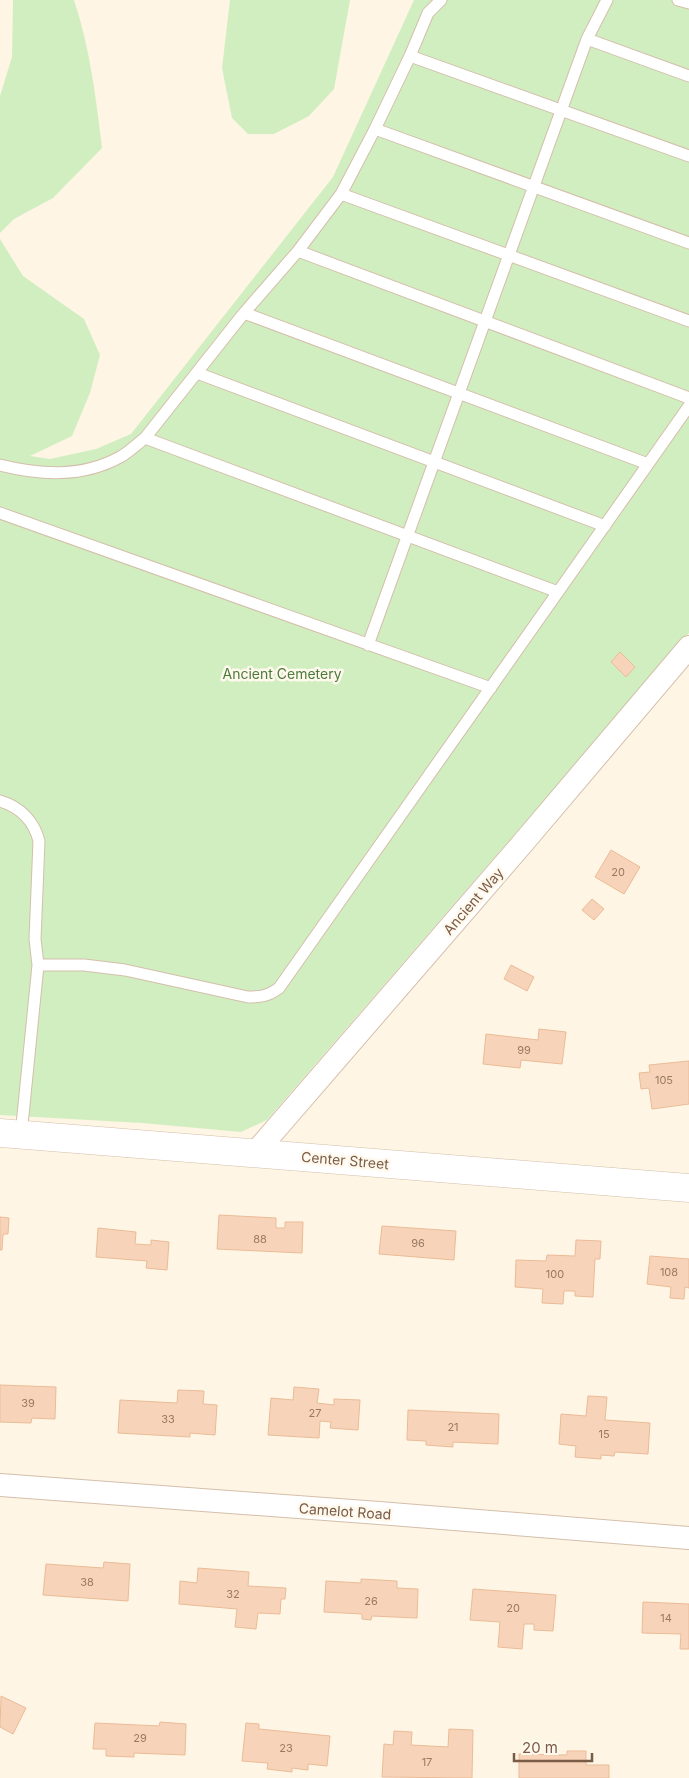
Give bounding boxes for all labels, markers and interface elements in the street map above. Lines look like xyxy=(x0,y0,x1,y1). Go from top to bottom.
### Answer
park label: Ancient Cemetery xyxy=(222,665,342,682)
street label: Ancient Way xyxy=(439,864,507,938)
house number: 20 xyxy=(611,865,625,879)
house number: 99 xyxy=(517,1043,531,1057)
house number: 105 xyxy=(655,1073,673,1087)
street label: Center Street xyxy=(300,1148,390,1172)
house number: 88 xyxy=(253,1232,267,1246)
house number: 96 xyxy=(411,1236,425,1250)
house number: 108 xyxy=(660,1265,678,1279)
house number: 100 xyxy=(546,1267,564,1281)
house number: 39 xyxy=(21,1396,35,1410)
house number: 27 xyxy=(309,1406,321,1420)
house number: 33 xyxy=(161,1412,175,1426)
house number: 21 xyxy=(447,1420,459,1434)
house number: 15 xyxy=(598,1427,610,1441)
street label: Camelot Road xyxy=(298,1499,392,1523)
house number: 38 xyxy=(80,1575,94,1589)
house number: 32 xyxy=(226,1587,240,1601)
house number: 26 xyxy=(364,1594,378,1608)
house number: 20 xyxy=(506,1601,520,1615)
house number: 14 xyxy=(660,1611,672,1625)
scale bar xyxy=(514,1730,592,1762)
house number: 29 xyxy=(133,1731,147,1745)
text: 20 m xyxy=(522,1738,558,1757)
house number: 23 xyxy=(279,1741,293,1755)
house number: 17 xyxy=(422,1755,432,1769)

